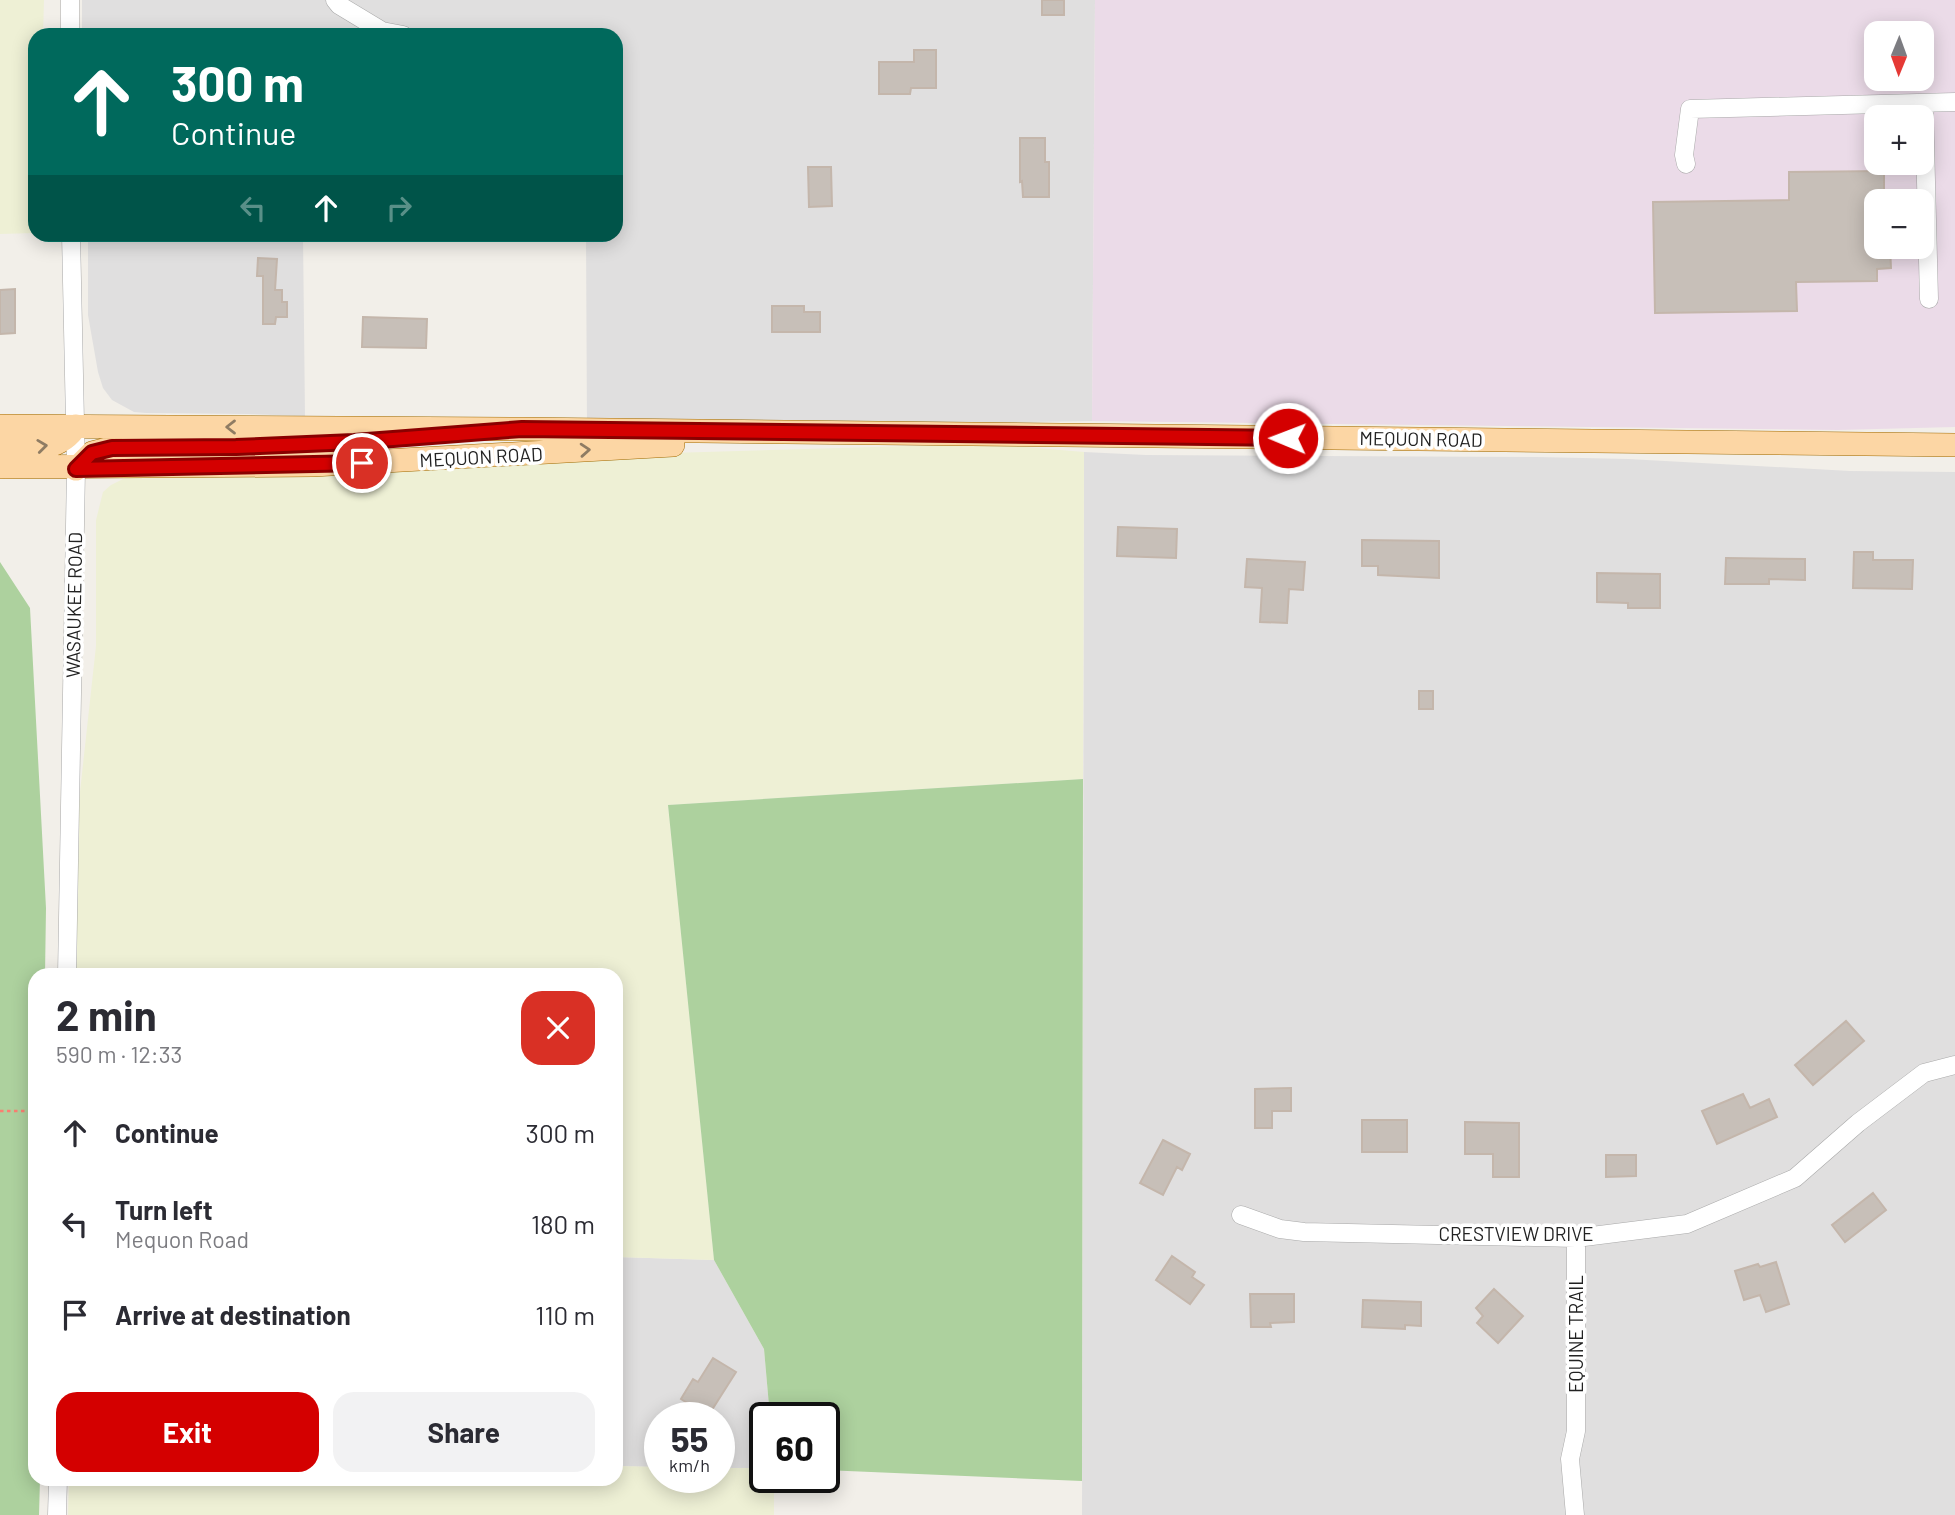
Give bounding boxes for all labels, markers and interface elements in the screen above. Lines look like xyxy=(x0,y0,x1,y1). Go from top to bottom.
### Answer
north arrow xyxy=(1864,21,1934,91)
map controls xyxy=(1864,21,1934,259)
text: 300 m xyxy=(171,53,304,112)
icon: ahead xyxy=(56,56,147,147)
button: + xyxy=(1864,105,1934,175)
text: Continue xyxy=(171,113,296,151)
icon: left xyxy=(234,189,272,227)
icon: ahead xyxy=(307,189,345,227)
icon: right xyxy=(380,189,418,227)
button: − xyxy=(1864,189,1934,259)
position arrow xyxy=(1251,401,1325,475)
one-way arrow xyxy=(225,419,236,435)
street label: MEQUON ROAD xyxy=(1359,426,1483,451)
pin xyxy=(332,433,392,493)
one-way arrow xyxy=(36,439,48,454)
street label: MEQUON ROAD xyxy=(419,442,543,471)
one-way arrow xyxy=(580,443,591,458)
icon: arrive xyxy=(343,444,381,482)
street label: WASAUKEE ROAD xyxy=(61,532,86,678)
text: 2 min xyxy=(56,989,157,1039)
button: close xyxy=(521,991,595,1065)
text: 590 m · 12:33 xyxy=(56,1040,182,1068)
icon: ahead xyxy=(56,1114,94,1152)
text: Continue xyxy=(115,1117,219,1148)
text: 300 m xyxy=(526,1117,595,1148)
text: Turn left xyxy=(115,1194,213,1225)
icon: left xyxy=(56,1205,94,1243)
text: 180 m xyxy=(531,1208,595,1239)
street label: CRESTVIEW DRIVE xyxy=(1438,1222,1594,1245)
text: Mequon Road xyxy=(115,1225,249,1253)
street label: EQUINE TRAIL xyxy=(1564,1275,1587,1393)
icon: arrive xyxy=(56,1296,94,1334)
text: Arrive at destination xyxy=(115,1299,351,1330)
text: 110 m xyxy=(535,1299,595,1330)
button: Exit xyxy=(56,1392,319,1472)
button: Share xyxy=(333,1392,595,1472)
speed limit sign: 60 xyxy=(749,1402,840,1493)
text: 55 xyxy=(671,1417,708,1459)
text: km/h xyxy=(669,1454,710,1476)

